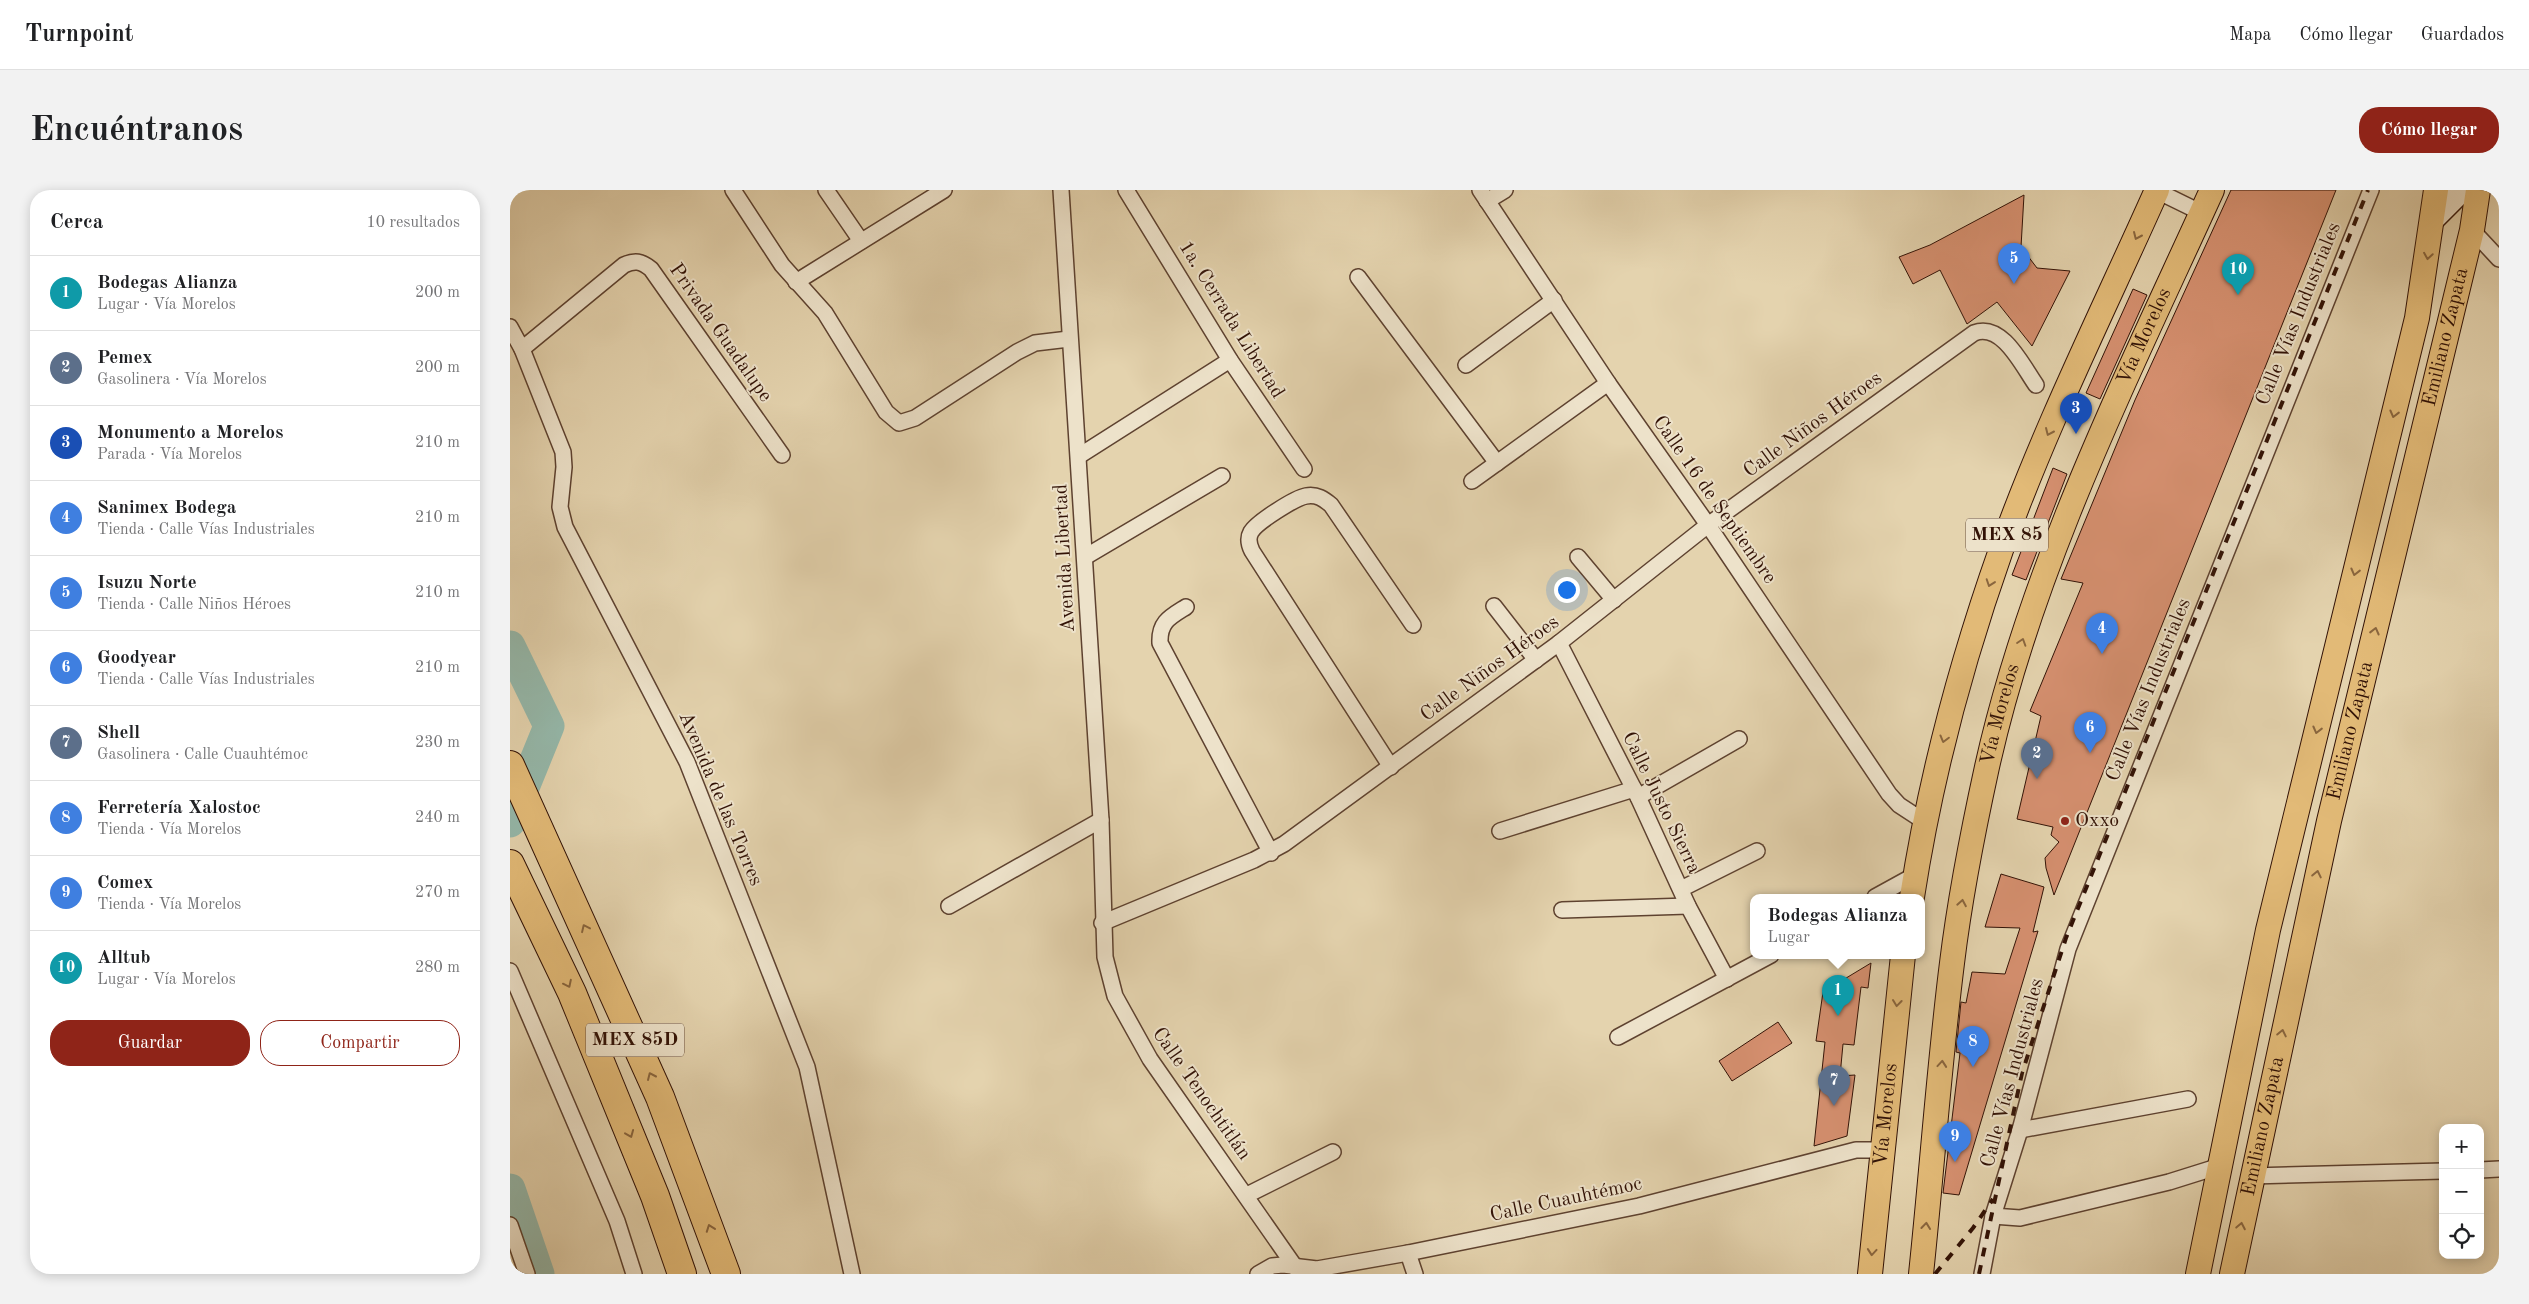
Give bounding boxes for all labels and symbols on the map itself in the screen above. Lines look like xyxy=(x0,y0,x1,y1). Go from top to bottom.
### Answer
street label: Calle Vías Industriales xyxy=(2253,220,2345,408)
one-way arrow xyxy=(2132,231,2143,240)
street label: 1a. Cerrada Libertad xyxy=(1174,238,1288,402)
pin: 5 xyxy=(1998,243,2030,284)
one-way arrow xyxy=(2423,251,2433,260)
pin: 10 xyxy=(2222,254,2254,295)
street label: Privada Guadalupe xyxy=(665,260,775,406)
street label: Emiliano Zapata xyxy=(2420,266,2473,409)
street label: Vía Morelos xyxy=(2114,285,2175,388)
street label: Calle Niños Héroes xyxy=(1740,368,1886,482)
pin: 3 xyxy=(2060,393,2092,434)
one-way arrow xyxy=(2389,410,2400,419)
street label: Calle 16 de Septiembre xyxy=(1648,412,1780,588)
one-way arrow xyxy=(2044,427,2055,436)
street label: Avenida Libertad xyxy=(1051,483,1079,633)
road number: MEX 85 xyxy=(1966,518,2048,552)
one-way arrow xyxy=(2350,568,2361,577)
your location xyxy=(1554,577,1580,603)
one-way arrow xyxy=(1986,579,1996,587)
street label: Calle Vías Industriales xyxy=(2103,596,2195,784)
street label: Calle Niños Héroes xyxy=(1417,612,1563,726)
pin: 4 xyxy=(2086,613,2118,654)
one-way arrow xyxy=(2369,627,2380,636)
one-way arrow xyxy=(2017,639,2027,647)
street label: Emiliano Zapata xyxy=(2324,659,2377,802)
street label: Vía Morelos xyxy=(1978,662,2024,767)
street label: Avenida de las Torres xyxy=(674,709,766,889)
pin: 6 xyxy=(2074,712,2106,753)
one-way arrow xyxy=(2312,726,2323,735)
street label: Calle Justo Sierra xyxy=(1618,729,1704,877)
one-way arrow xyxy=(1940,735,1950,743)
pin: 2 xyxy=(2021,738,2053,779)
place label: Oxxo xyxy=(2075,811,2119,831)
marker: Oxxo xyxy=(2059,815,2071,827)
one-way arrow xyxy=(2311,870,2322,879)
one-way arrow xyxy=(1956,898,1966,907)
one-way arrow xyxy=(581,924,591,933)
pin: 1 xyxy=(1822,975,1854,1016)
street label: Calle Vías Industriales xyxy=(1978,976,2048,1170)
one-way arrow xyxy=(561,979,571,988)
one-way arrow xyxy=(1892,999,1903,1007)
road number: MEX 85D xyxy=(586,1024,684,1056)
street label: Calle Tenochtitlán xyxy=(1148,1024,1254,1164)
pin: 8 xyxy=(1957,1026,1989,1067)
one-way arrow xyxy=(2277,1029,2287,1037)
street label: Emiliano Zapata xyxy=(2239,1055,2288,1198)
one-way arrow xyxy=(1936,1060,1947,1068)
street label: Vía Morelos xyxy=(1871,1062,1902,1167)
pin: 7 xyxy=(1818,1065,1850,1106)
one-way arrow xyxy=(647,1072,658,1081)
pin: 9 xyxy=(1939,1121,1971,1162)
one-way arrow xyxy=(625,1130,635,1138)
street label: Calle Cuauhtémoc xyxy=(1488,1174,1644,1226)
one-way arrow xyxy=(1920,1221,1931,1229)
one-way arrow xyxy=(2236,1222,2246,1231)
one-way arrow xyxy=(706,1224,716,1233)
one-way arrow xyxy=(1867,1248,1878,1256)

